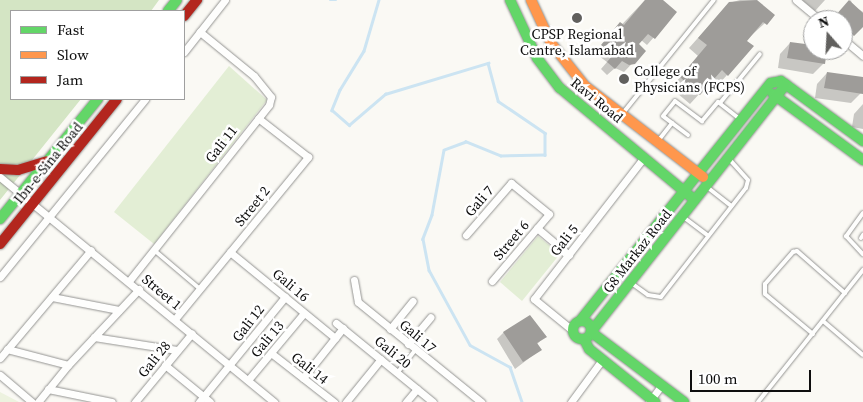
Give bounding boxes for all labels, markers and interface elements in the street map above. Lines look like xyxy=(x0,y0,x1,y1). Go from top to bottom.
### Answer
legend xyxy=(10,10,185,100)
north arrow xyxy=(803,10,853,60)
text: N xyxy=(815,11,832,33)
marker: CPSP Regional Centre, Islamabad xyxy=(571,12,583,24)
text: Fast xyxy=(57,19,84,40)
place label: CPSP Regional Centre, Islamabad xyxy=(520,26,634,58)
text: Slow xyxy=(57,44,89,65)
place label: College of Physicians (FCPS) xyxy=(634,63,745,95)
text: Jam xyxy=(57,69,83,90)
marker: College of Physicians (FCPS) xyxy=(618,73,630,85)
street label: Ravi Road xyxy=(568,74,626,126)
street label: Ibn-e-Sina Road xyxy=(10,119,86,207)
street label: Gali 11 xyxy=(201,122,241,166)
street label: Gali 7 xyxy=(461,182,497,220)
street label: Street 2 xyxy=(231,183,273,229)
street label: G8 Markaz Road xyxy=(599,206,675,296)
street label: Street 6 xyxy=(490,217,532,263)
street label: Gali 5 xyxy=(547,221,581,259)
street label: Gali 16 xyxy=(269,265,313,305)
street label: Street 1 xyxy=(139,271,185,313)
street label: Gali 12 xyxy=(228,301,268,345)
street label: Gali 17 xyxy=(396,316,440,356)
street label: Gali 13 xyxy=(247,317,287,361)
street label: Gali 20 xyxy=(371,332,415,372)
street label: Gali 28 xyxy=(134,337,174,381)
street label: Gali 14 xyxy=(288,348,332,388)
scale bar xyxy=(693,360,814,392)
text: 100 m xyxy=(698,368,738,389)

